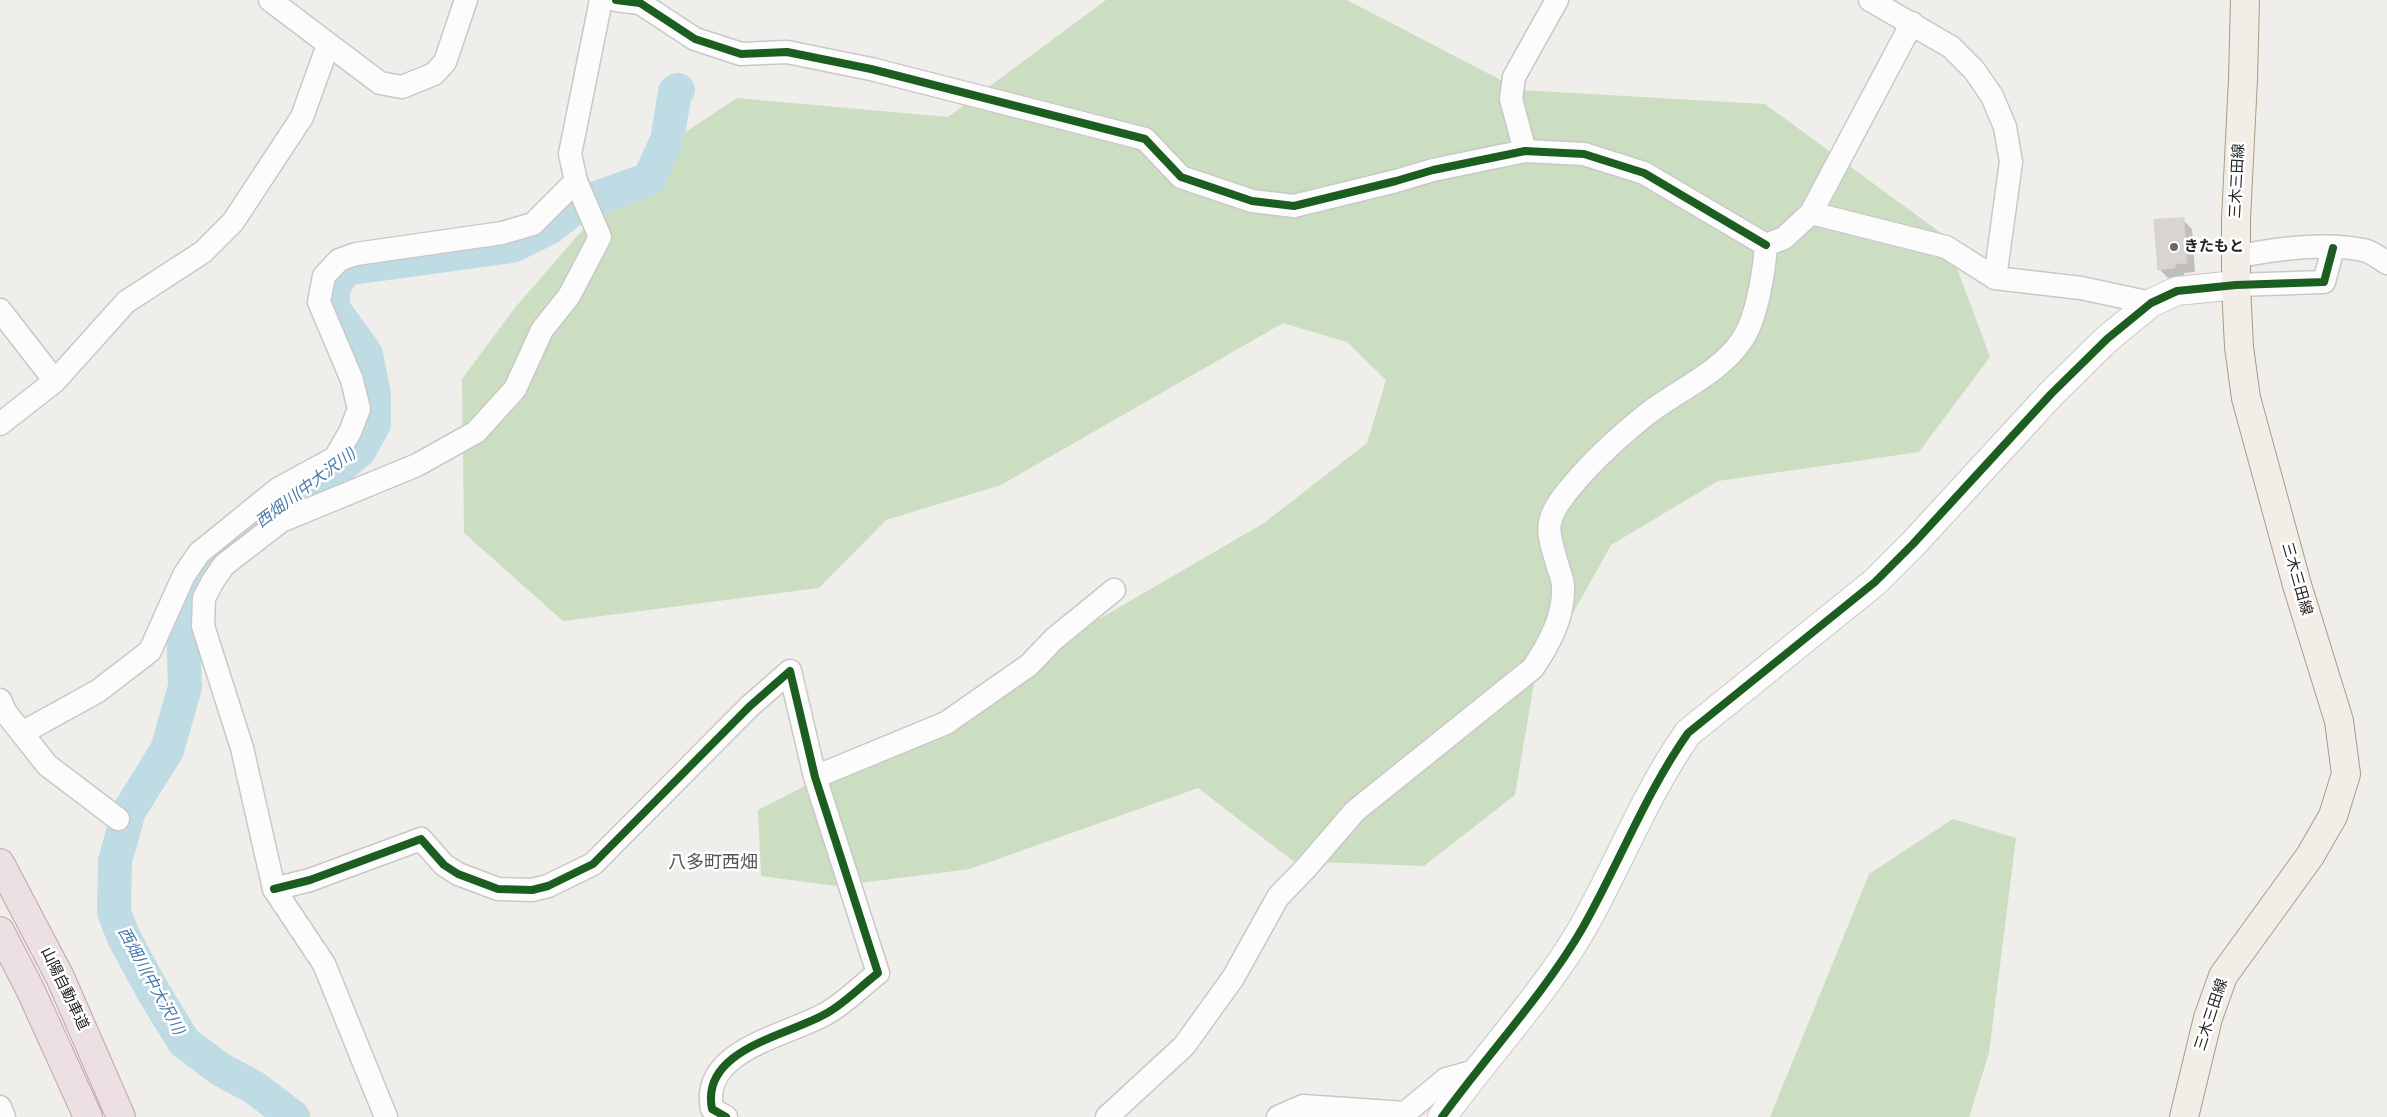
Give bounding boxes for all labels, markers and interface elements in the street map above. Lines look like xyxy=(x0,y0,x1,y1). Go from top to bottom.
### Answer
street label: 三木三田線 xyxy=(2227,143,2249,219)
place label: きたもと xyxy=(2184,238,2244,256)
marker: きたもと xyxy=(2168,241,2180,253)
water label: 西畑川(中大沢川) xyxy=(253,445,359,533)
street label: 三木三田線 xyxy=(2277,540,2315,618)
district label: 八多町西畑 xyxy=(668,853,758,875)
water label: 西畑川(中大沢川) xyxy=(113,924,187,1038)
street label: 山陽自動車道 xyxy=(36,945,92,1033)
street label: 三木三田線 xyxy=(2192,977,2232,1053)

